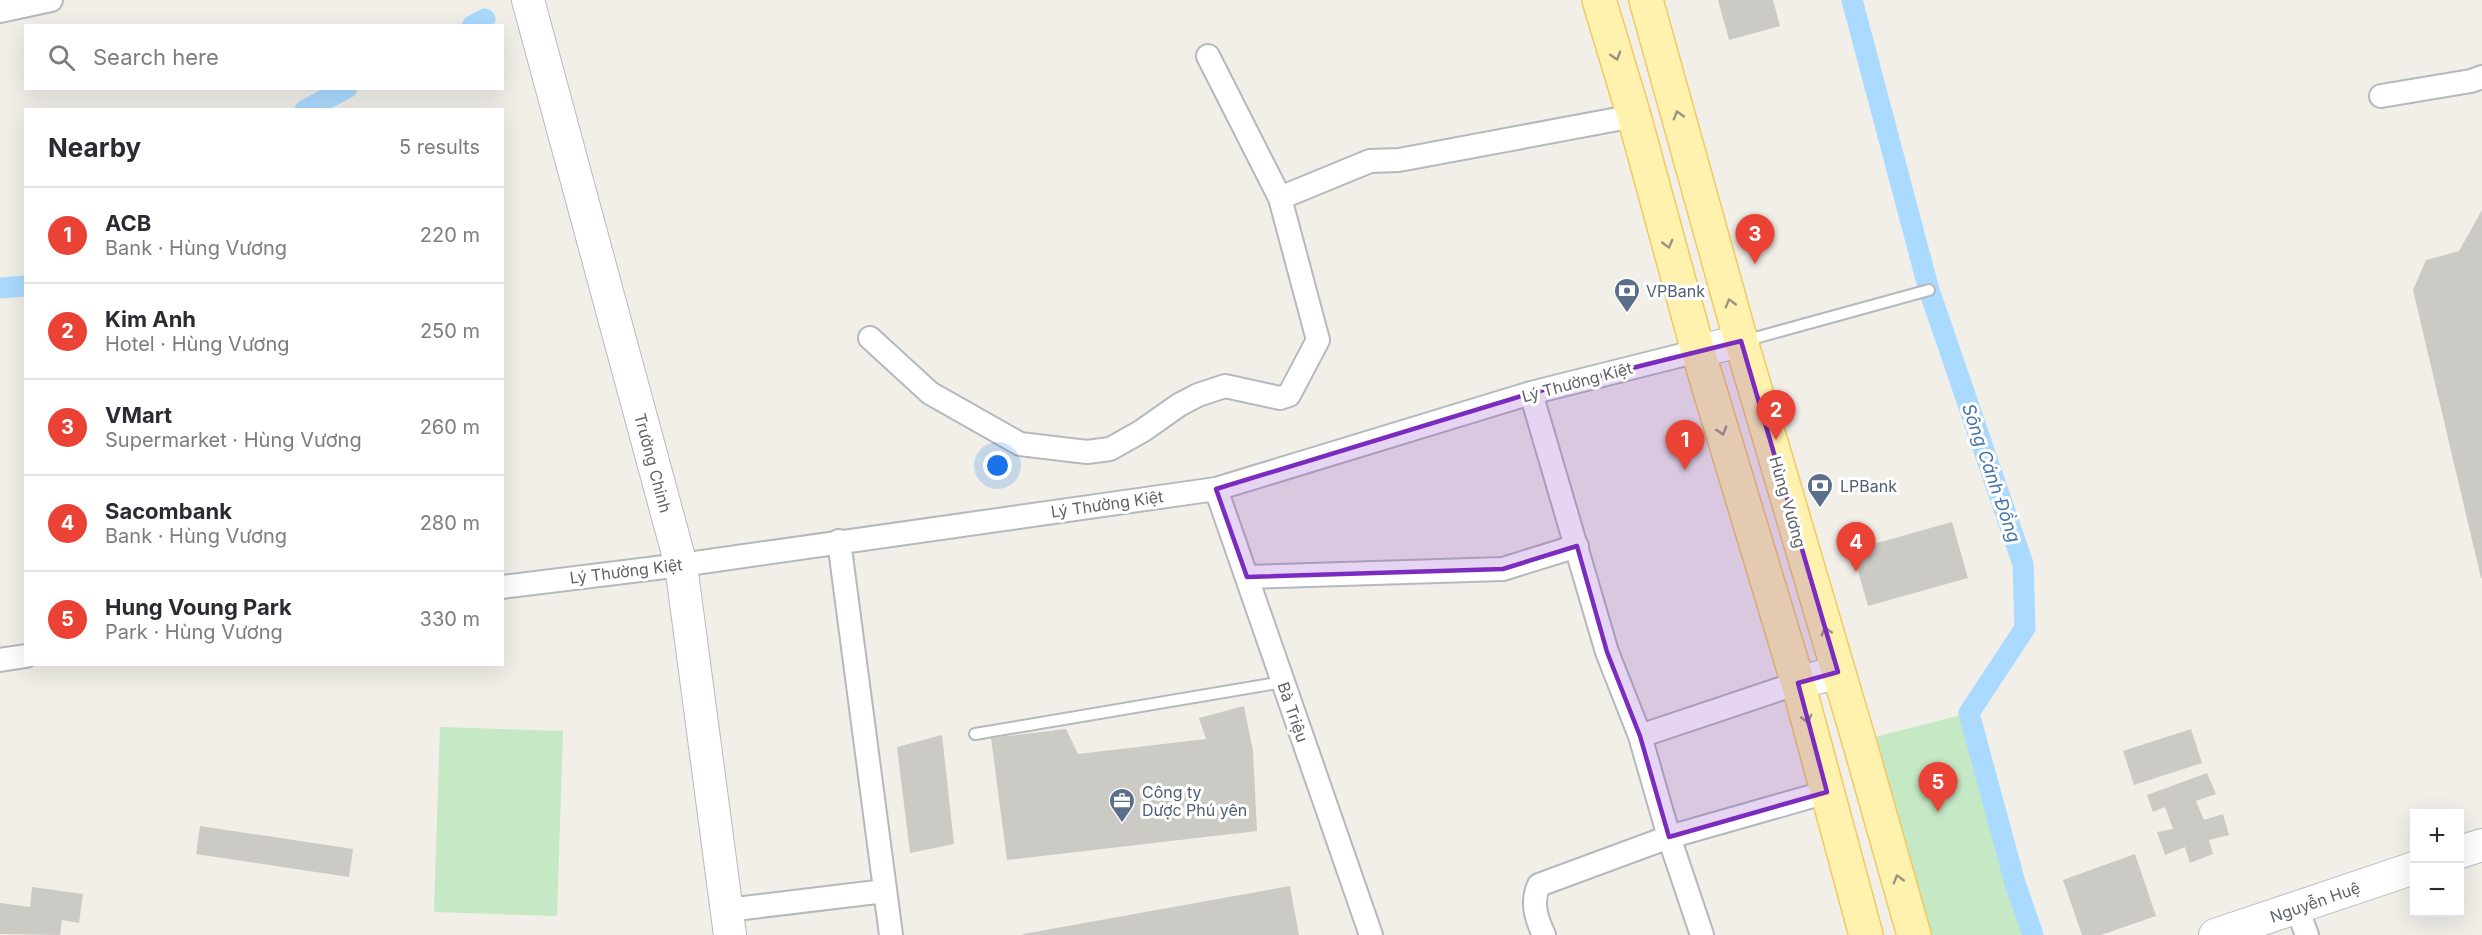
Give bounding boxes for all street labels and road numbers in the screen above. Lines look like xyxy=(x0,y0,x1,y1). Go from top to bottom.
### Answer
street label: Lý Thường Kiệt xyxy=(1520,358,1634,406)
street label: Trường Chinh xyxy=(630,411,676,515)
street label: Hùng Vương xyxy=(1765,454,1811,550)
street label: Lý Thường Kiệt xyxy=(1049,486,1165,522)
street label: Lý Thường Kiệt xyxy=(569,554,683,588)
street label: Bà Triệu xyxy=(1273,679,1313,745)
street label: Nguyễn Huệ xyxy=(2267,877,2363,927)

